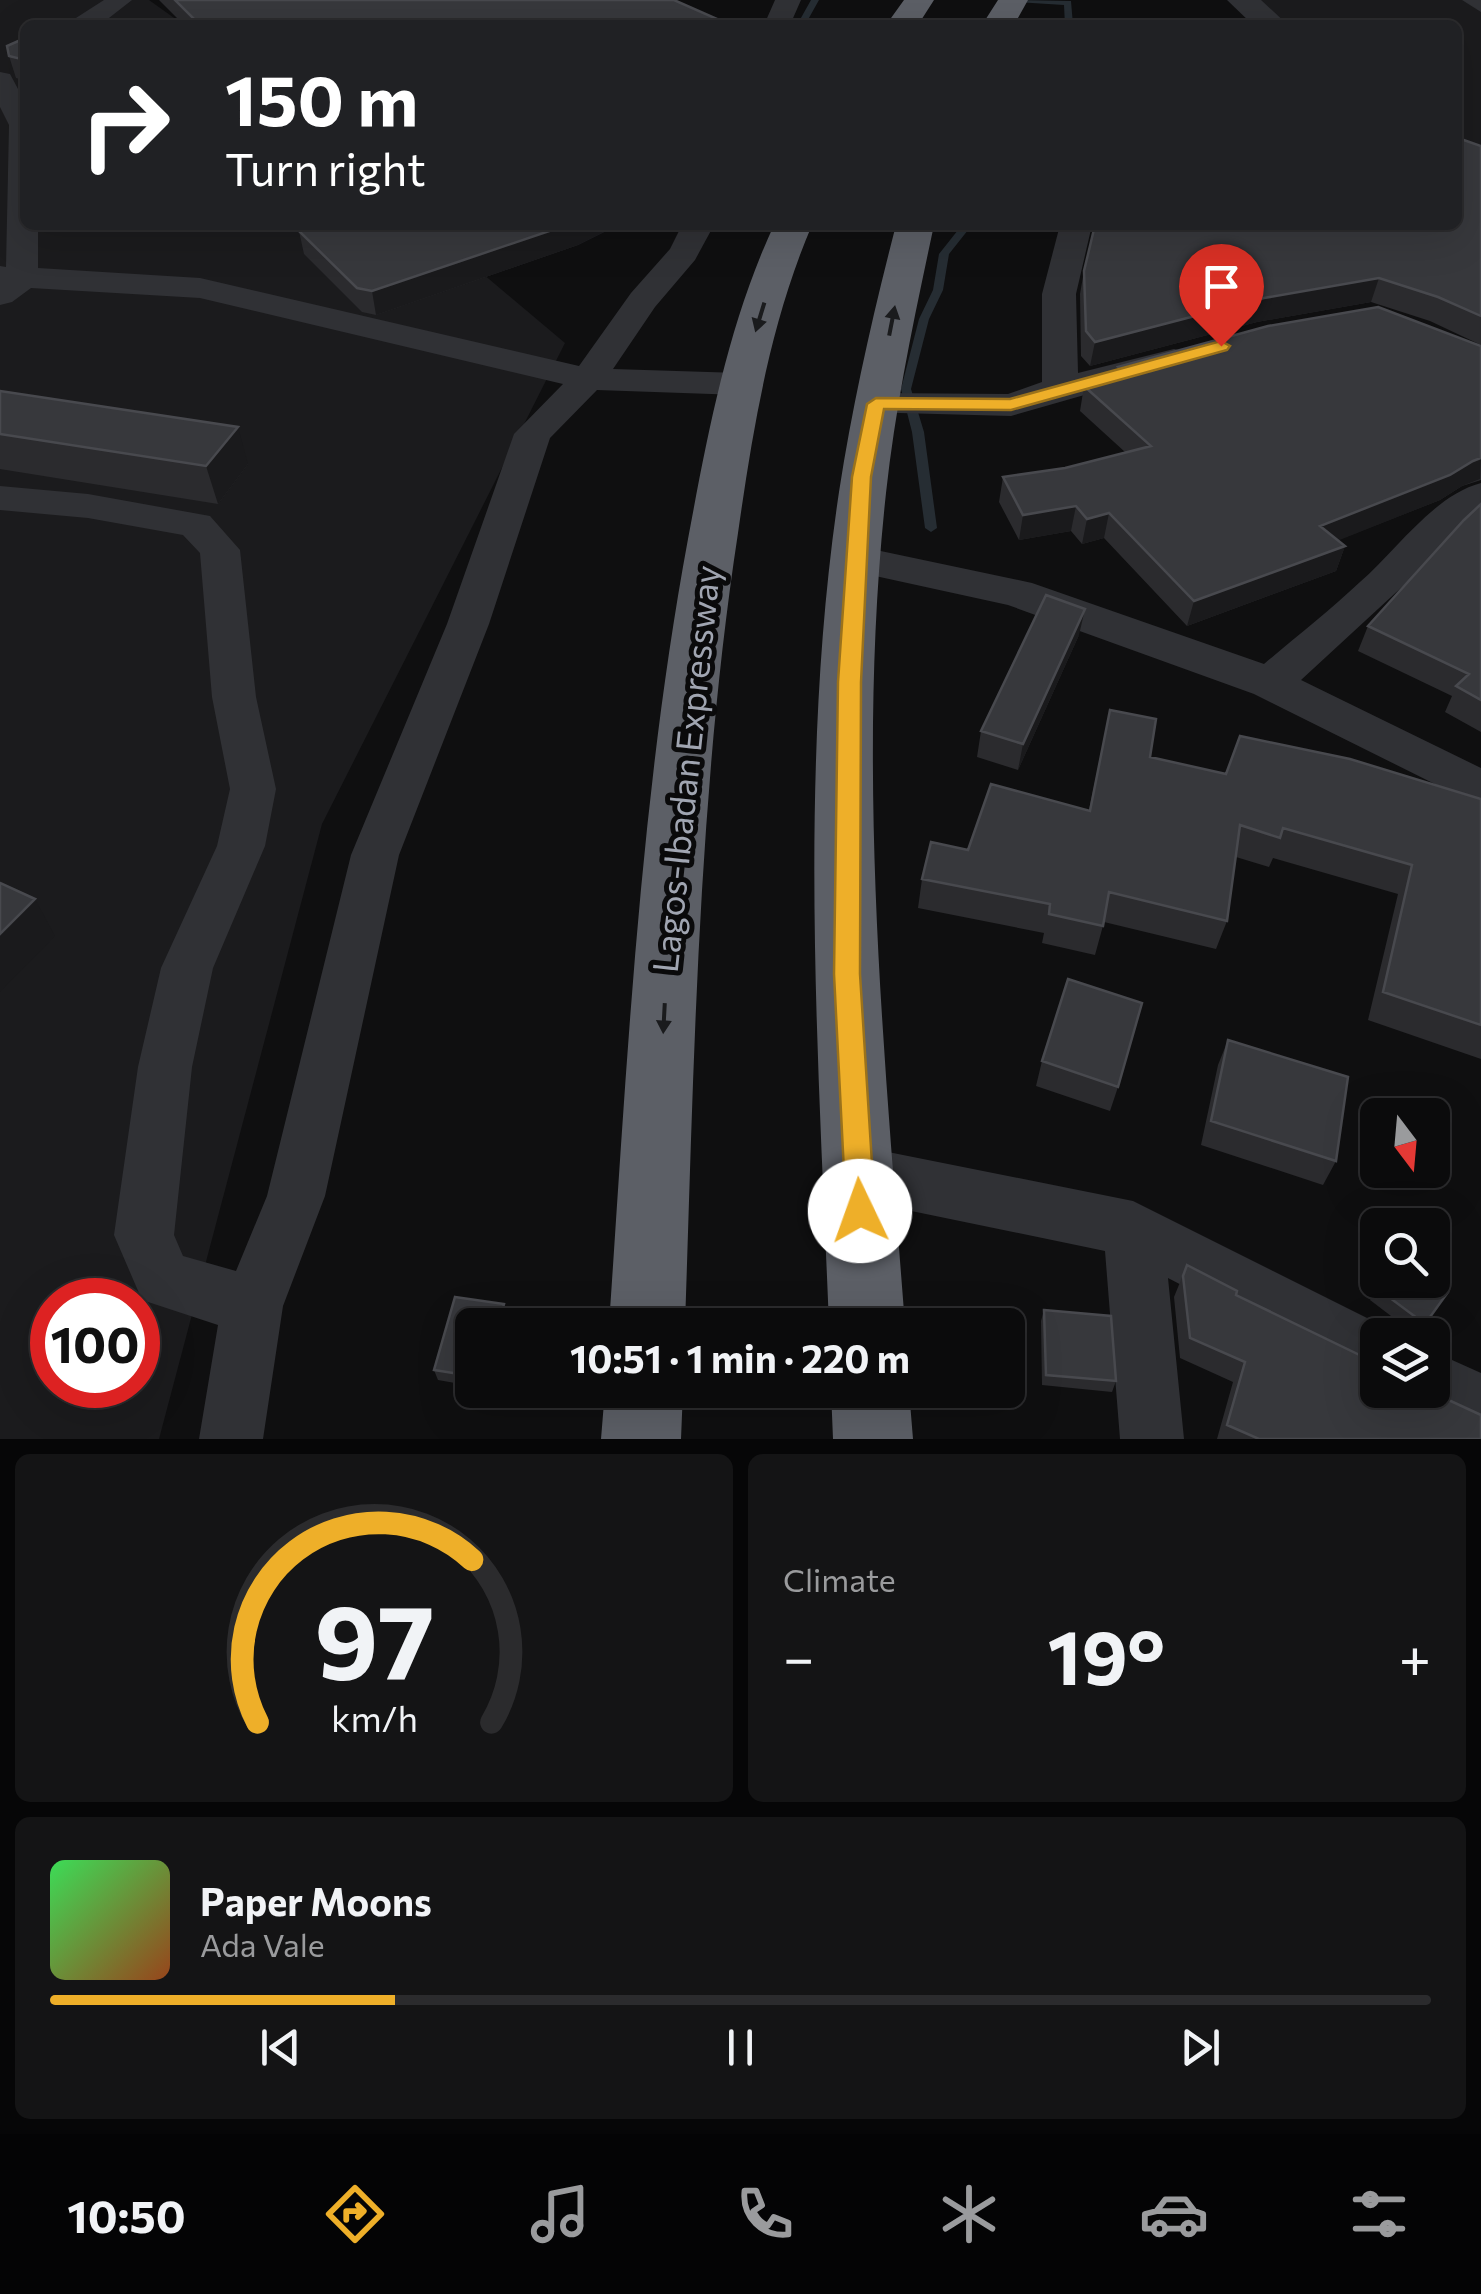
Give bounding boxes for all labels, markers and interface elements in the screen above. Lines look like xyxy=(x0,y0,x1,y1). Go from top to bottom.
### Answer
text: 150 m xyxy=(225,55,418,140)
icon: right xyxy=(60,60,190,190)
text: Turn right xyxy=(225,140,426,195)
pin xyxy=(1179,244,1264,347)
icon: arrive xyxy=(1194,259,1249,314)
one-way arrow xyxy=(752,302,767,332)
one-way arrow xyxy=(885,305,900,337)
street label: Lagos-Ibadan Expressway xyxy=(642,563,727,975)
one-way arrow xyxy=(656,1003,672,1035)
north arrow xyxy=(1360,1098,1450,1188)
map controls xyxy=(1360,1098,1450,1408)
position arrow xyxy=(808,1159,912,1263)
button: search xyxy=(1360,1208,1450,1298)
speed limit sign: 100 xyxy=(30,1278,160,1408)
button: layers xyxy=(1360,1318,1450,1408)
text: 10:51 · 1 min · 220 m xyxy=(570,1334,910,1381)
text: Climate xyxy=(783,1559,896,1599)
text: 97 xyxy=(314,1574,434,1701)
text: 19° xyxy=(1048,1609,1165,1700)
text: − xyxy=(783,1622,814,1689)
text: + xyxy=(1399,1622,1431,1689)
text: km/h xyxy=(331,1696,417,1739)
text: Paper Moons xyxy=(200,1877,432,1924)
text: Ada Vale xyxy=(200,1924,325,1964)
icon: previous xyxy=(253,2020,308,2075)
icon: pause xyxy=(713,2020,768,2075)
icon: next xyxy=(1173,2020,1228,2075)
icon: directions xyxy=(320,2179,390,2249)
icon: music xyxy=(525,2179,595,2249)
icon: phone xyxy=(730,2179,800,2249)
icon: climate xyxy=(934,2179,1004,2249)
icon: car xyxy=(1139,2179,1209,2249)
icon: filters xyxy=(1344,2179,1414,2249)
text: 10:50 xyxy=(67,2187,186,2242)

